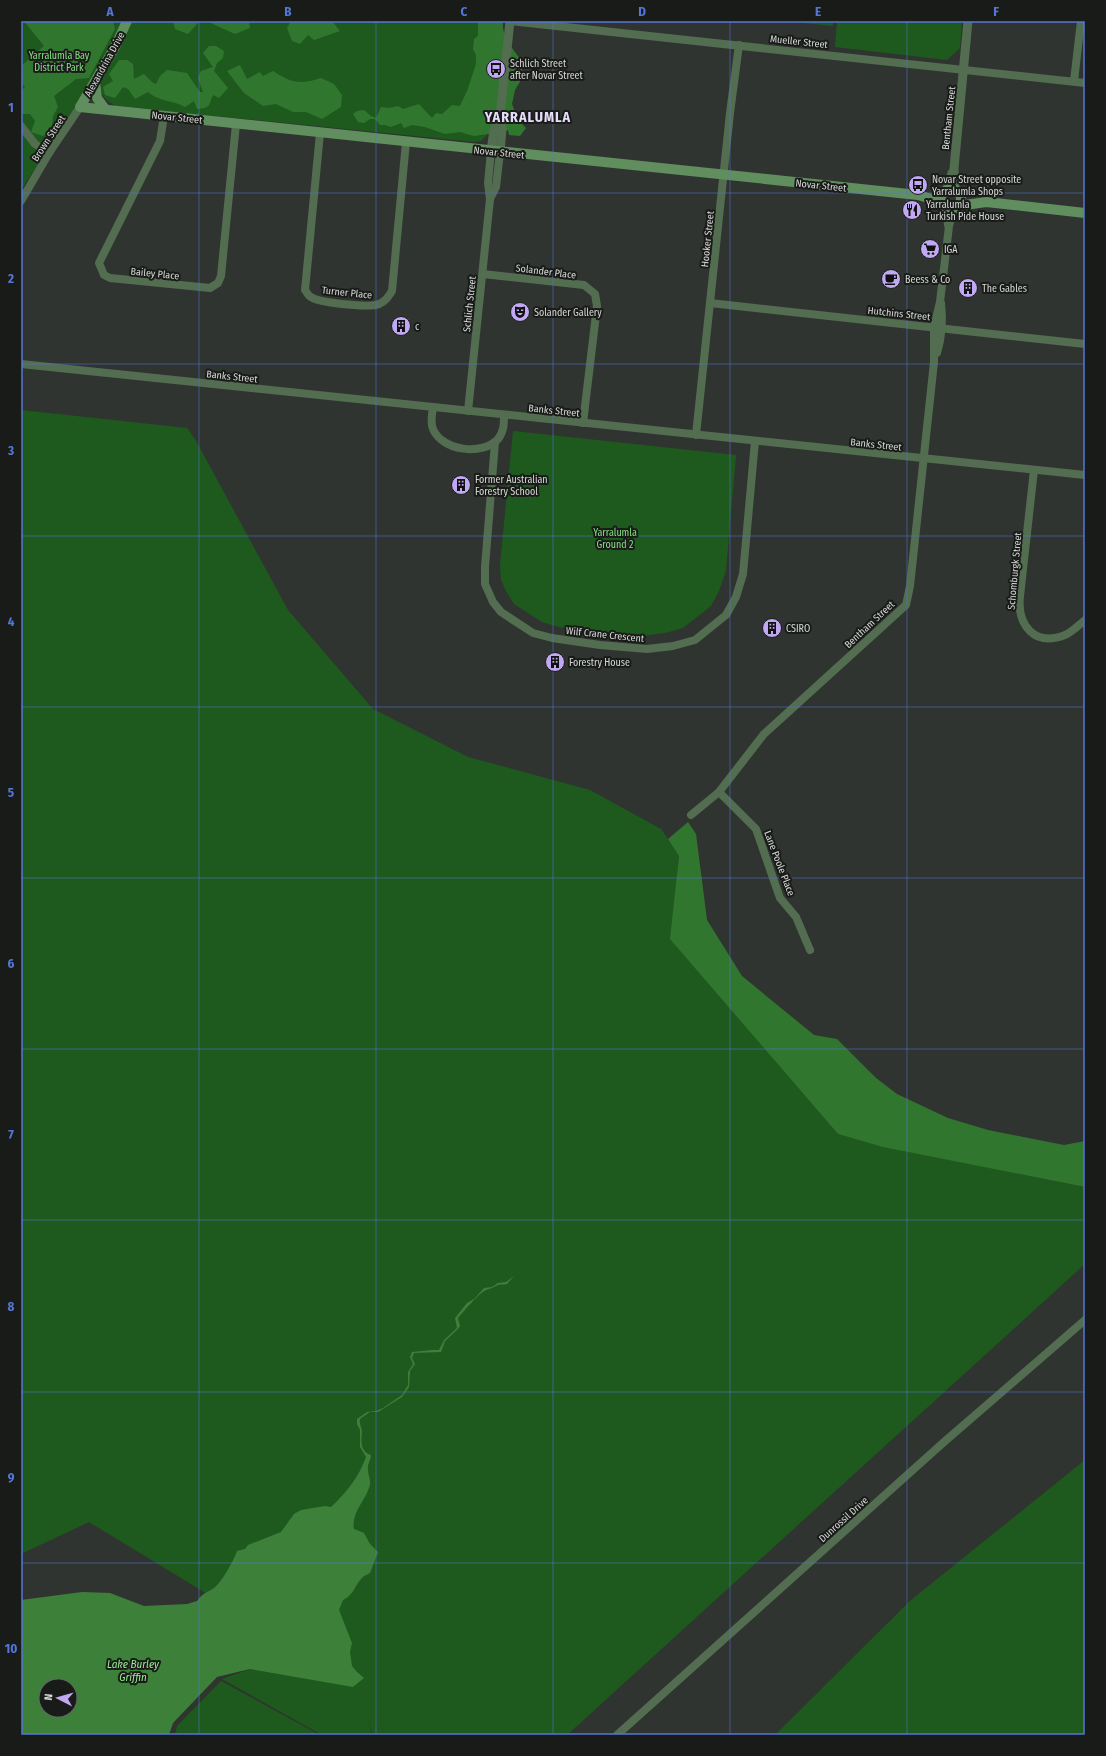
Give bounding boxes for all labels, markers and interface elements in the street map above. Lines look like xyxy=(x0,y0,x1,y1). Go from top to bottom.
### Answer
text: A xyxy=(105,4,114,19)
text: B xyxy=(284,4,292,19)
text: C xyxy=(461,4,468,19)
text: D xyxy=(638,4,646,19)
text: E xyxy=(815,4,821,19)
text: F xyxy=(993,4,999,19)
street label: Alexandrina Drive xyxy=(82,30,128,99)
street label: Mueller Street xyxy=(769,33,829,51)
park label: Yarralumla Bay District Park xyxy=(29,50,90,74)
bus stop icon: Schlich Street after Novar Street xyxy=(485,58,507,80)
place label: Schlich Street after Novar Street xyxy=(510,58,584,82)
street label: Bentham Street xyxy=(940,85,958,150)
text: 1 xyxy=(8,100,14,115)
street label: Novar Street xyxy=(151,109,204,127)
district label: YARRALUMLA xyxy=(484,109,571,126)
street label: Brown Street xyxy=(29,113,69,164)
street label: Novar Street xyxy=(473,144,526,162)
bus stop icon: Novar Street opposite Yarralumla Shops xyxy=(907,174,929,196)
place label: Novar Street opposite Yarralumla Shops xyxy=(932,174,1021,198)
street label: Novar Street xyxy=(795,177,848,195)
restaurant icon: Yarralumla Turkish Pide House xyxy=(901,199,923,221)
place label: Yarralumla Turkish Pide House xyxy=(926,199,1004,223)
street label: Hooker Street xyxy=(699,210,717,268)
supermarket icon: IGA xyxy=(919,238,941,260)
place label: IGA xyxy=(944,244,958,256)
street label: Solander Place xyxy=(515,262,577,282)
street label: Bailey Place xyxy=(130,265,180,283)
cafe icon: Beess & Co xyxy=(880,268,902,290)
text: 2 xyxy=(7,271,14,286)
place label: Beess & Co xyxy=(905,274,950,286)
street label: Schlich Street xyxy=(461,275,479,333)
building icon: The Gables xyxy=(957,277,979,299)
place label: The Gables xyxy=(982,283,1027,295)
street label: Turner Place xyxy=(321,284,373,302)
theatre icon: Solander Gallery xyxy=(509,301,531,323)
street label: Hutchins Street xyxy=(867,305,932,323)
place label: Solander Gallery xyxy=(534,307,602,319)
building icon: c xyxy=(390,315,412,337)
place label: c xyxy=(415,321,420,333)
street label: Banks Street xyxy=(206,368,259,386)
street label: Banks Street xyxy=(528,402,581,420)
street label: Banks Street xyxy=(850,436,903,454)
text: 3 xyxy=(7,443,14,458)
building icon: Former Australian Forestry School xyxy=(450,474,472,496)
place label: Former Australian Forestry School xyxy=(475,474,548,498)
park label: Yarralumla Ground 2 xyxy=(593,527,637,551)
street label: Schomburgk Street xyxy=(1006,531,1024,610)
street label: Bentham Street xyxy=(842,598,898,651)
text: 4 xyxy=(8,614,15,629)
building icon: CSIRO xyxy=(761,617,783,639)
place label: CSIRO xyxy=(786,623,810,635)
street label: Wilf Crane Crescent xyxy=(565,625,645,645)
building icon: Forestry House xyxy=(544,651,566,673)
place label: Forestry House xyxy=(569,657,630,669)
text: 5 xyxy=(8,785,14,800)
street label: Lane Poole Place xyxy=(761,829,797,898)
text: 6 xyxy=(8,956,15,971)
text: 7 xyxy=(8,1127,14,1142)
text: 8 xyxy=(8,1299,15,1314)
text: 9 xyxy=(8,1470,15,1485)
street label: Dunrossil Drive xyxy=(817,1495,871,1545)
text: 10 xyxy=(5,1641,17,1656)
water label: Lake Burley Griffin xyxy=(107,1658,160,1684)
north arrow xyxy=(38,1678,78,1718)
text: N xyxy=(42,1693,55,1701)

